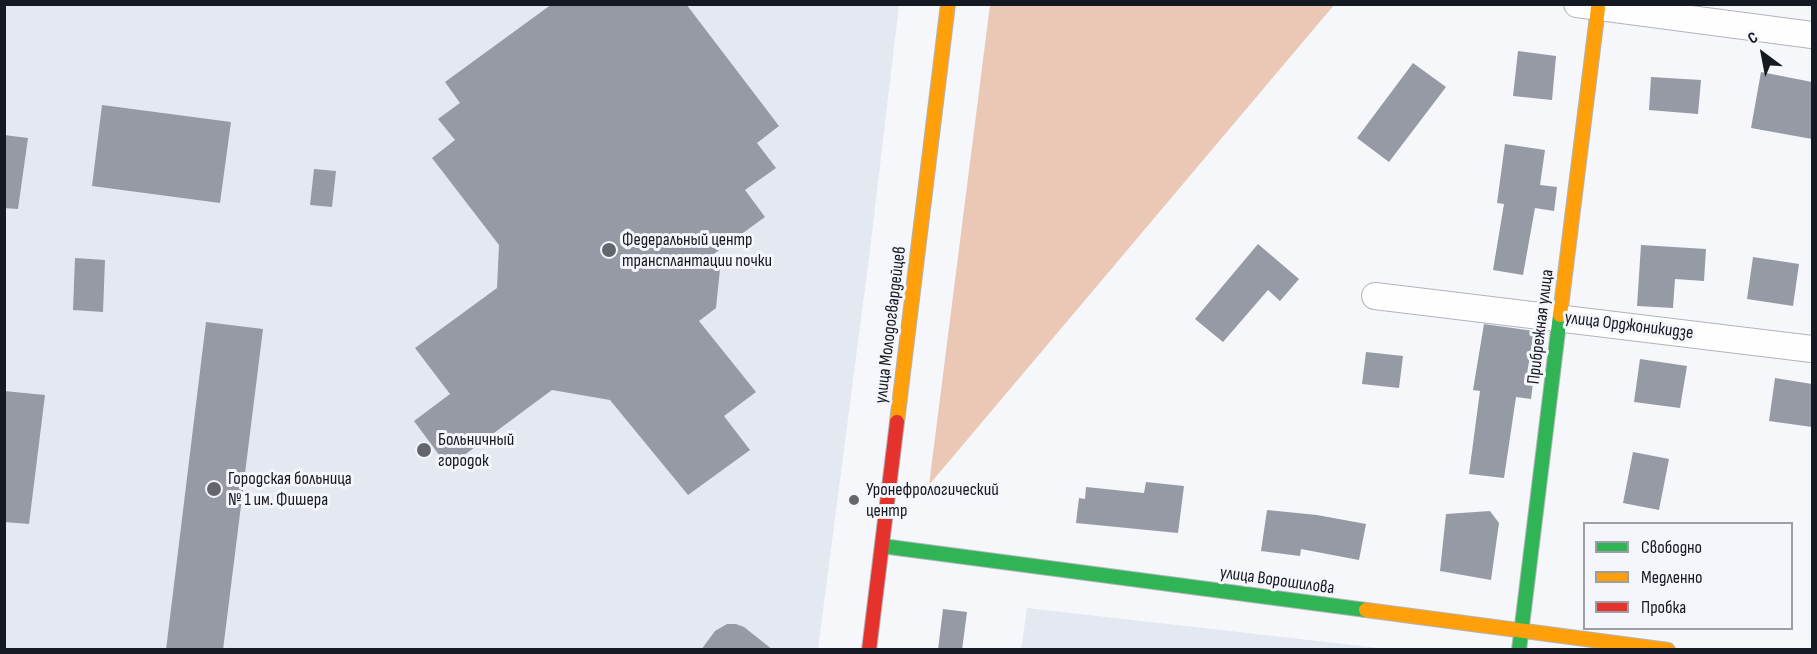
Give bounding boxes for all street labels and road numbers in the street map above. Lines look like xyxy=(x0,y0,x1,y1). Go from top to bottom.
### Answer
street label: улица Молодогвардейцев xyxy=(871,245,911,405)
street label: Прибрежная улица xyxy=(1523,268,1559,386)
street label: улица Орджоникидзе xyxy=(1563,307,1695,345)
street label: улица Ворошилова xyxy=(1218,562,1336,600)

